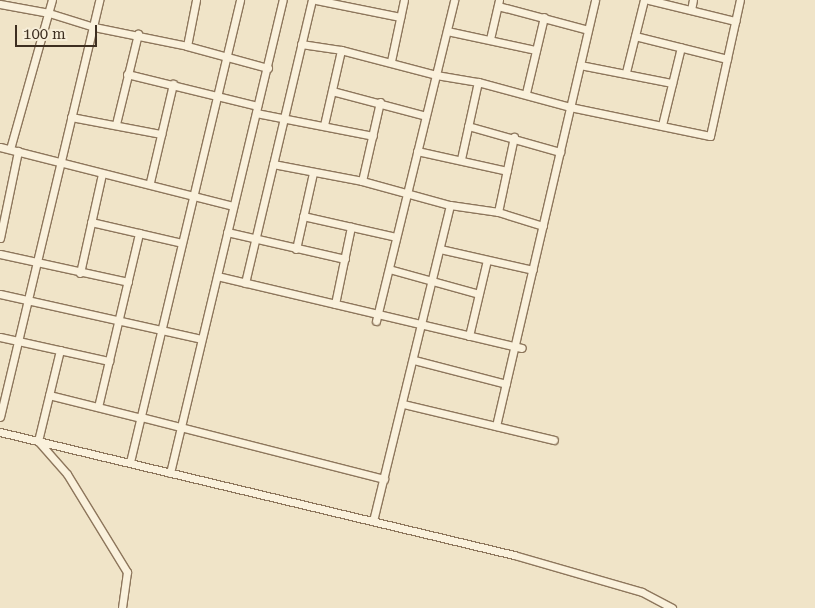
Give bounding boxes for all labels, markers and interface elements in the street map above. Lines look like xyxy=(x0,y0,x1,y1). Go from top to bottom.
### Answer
scale bar xyxy=(18,15,100,47)
text: 100 m xyxy=(23,25,66,43)

